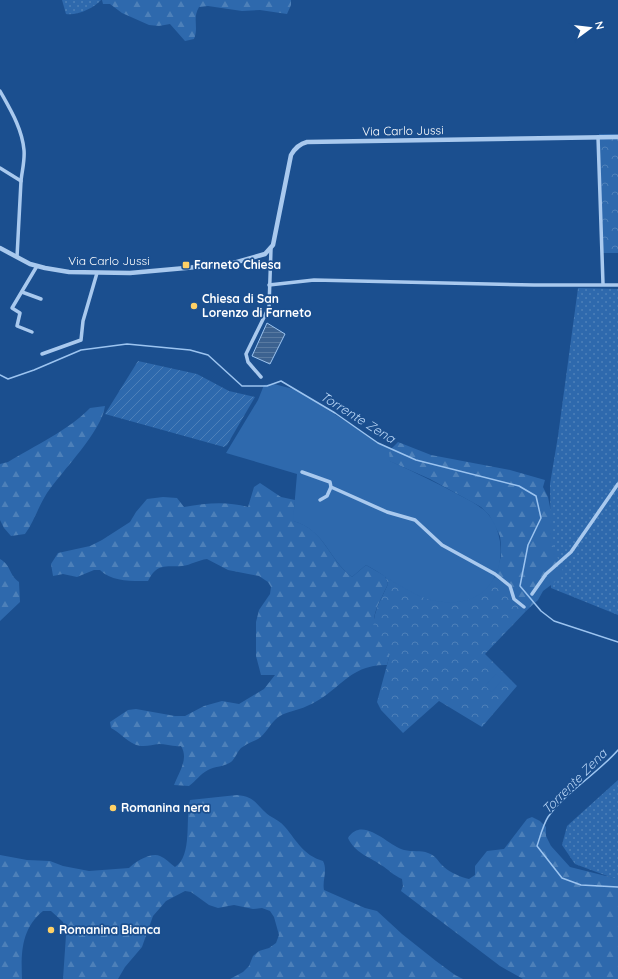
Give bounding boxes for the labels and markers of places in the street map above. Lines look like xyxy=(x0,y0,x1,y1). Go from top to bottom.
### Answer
place label: Farneto Chiesa xyxy=(194,257,281,272)
marker: Farneto Chiesa xyxy=(181,260,191,270)
place label: Chiesa di San Lorenzo di Farneto xyxy=(202,291,312,320)
marker: Chiesa di San Lorenzo di Farneto xyxy=(189,301,199,311)
place label: Romanina nera xyxy=(121,800,210,815)
marker: Romanina nera xyxy=(108,803,118,813)
place label: Romanina Bianca xyxy=(59,922,160,937)
marker: Romanina Bianca xyxy=(46,925,56,935)

